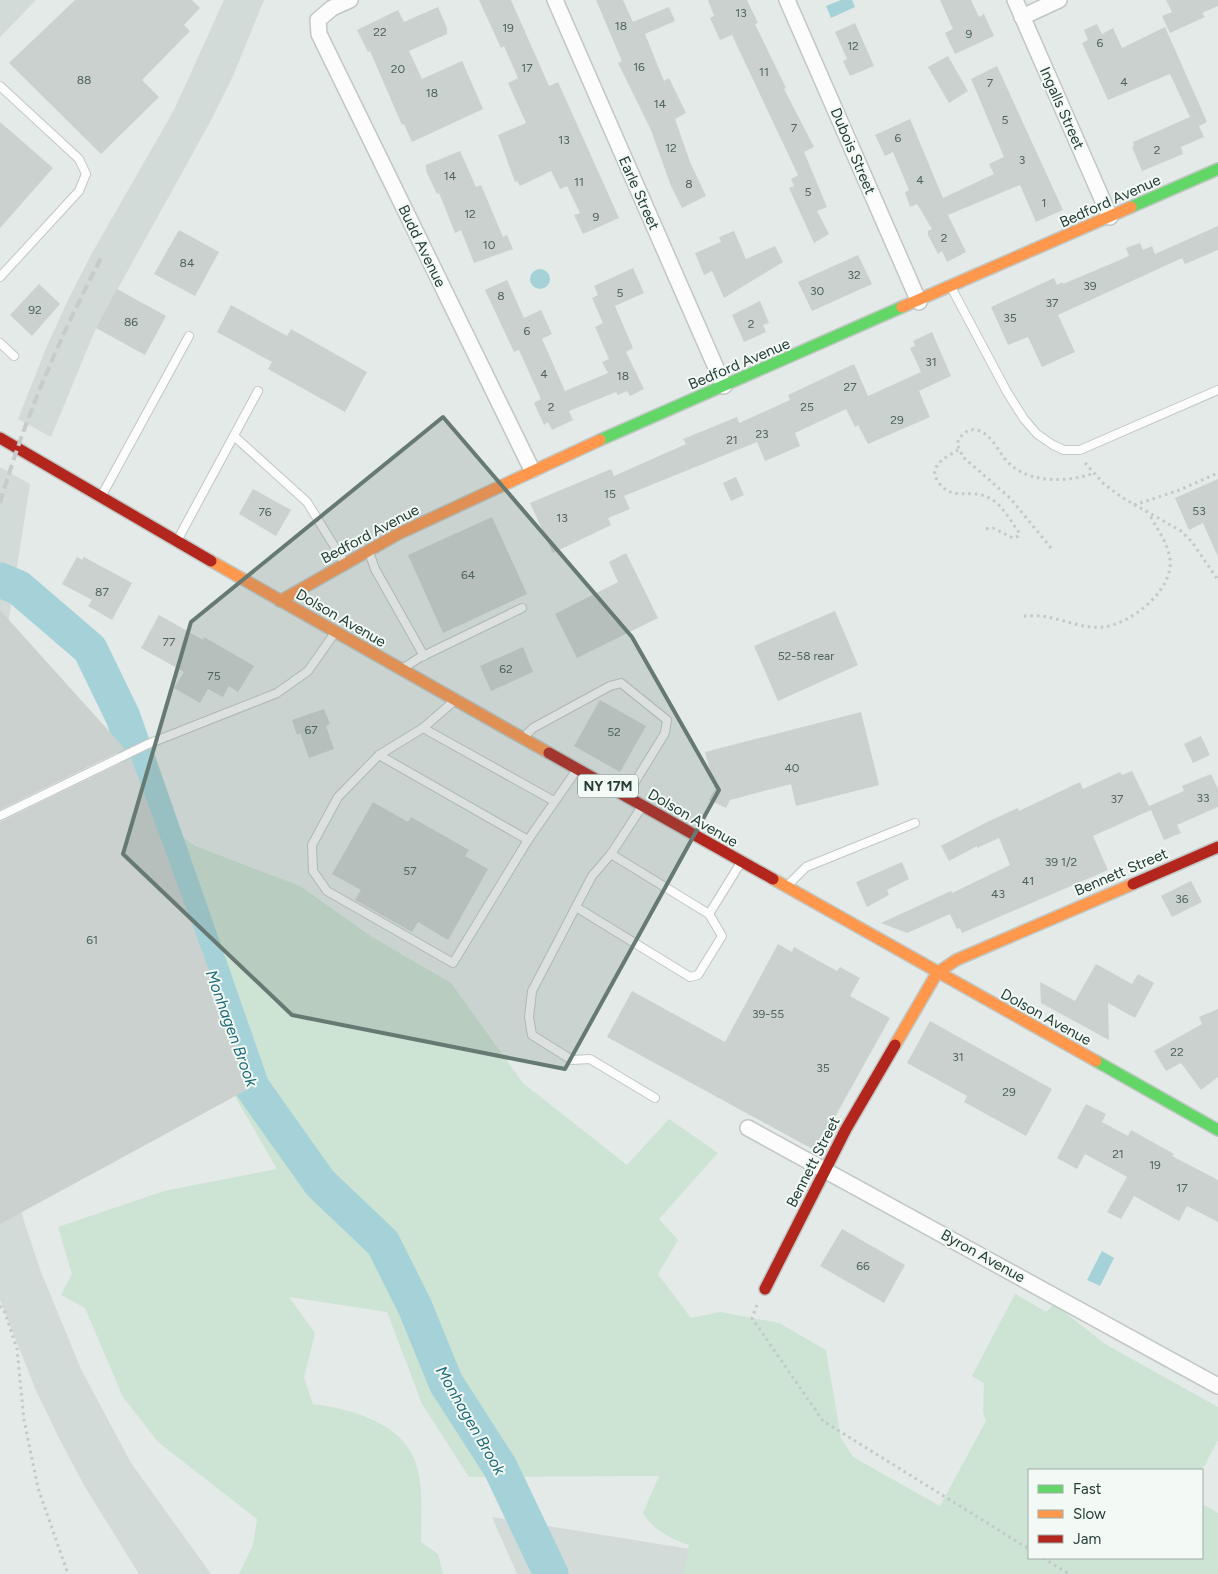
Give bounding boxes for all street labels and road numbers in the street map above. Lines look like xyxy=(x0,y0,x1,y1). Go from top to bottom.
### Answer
street label: Ingalls Street xyxy=(1036,64,1088,152)
street label: Dubois Street xyxy=(827,105,879,197)
street label: Earle Street xyxy=(615,153,663,233)
street label: Bedford Avenue xyxy=(1057,171,1163,231)
street label: Budd Avenue xyxy=(394,202,450,290)
street label: Bedford Avenue xyxy=(685,334,793,394)
street label: Bedford Avenue xyxy=(318,501,422,567)
street label: Dolson Avenue xyxy=(293,585,389,651)
road number: NY 17M xyxy=(578,774,638,798)
street label: Dolson Avenue xyxy=(645,785,741,851)
street label: Bennett Street xyxy=(1072,844,1171,900)
street label: Dolson Avenue xyxy=(998,985,1094,1049)
street label: Bennett Street xyxy=(782,1113,844,1210)
street label: Byron Avenue xyxy=(938,1225,1028,1287)

